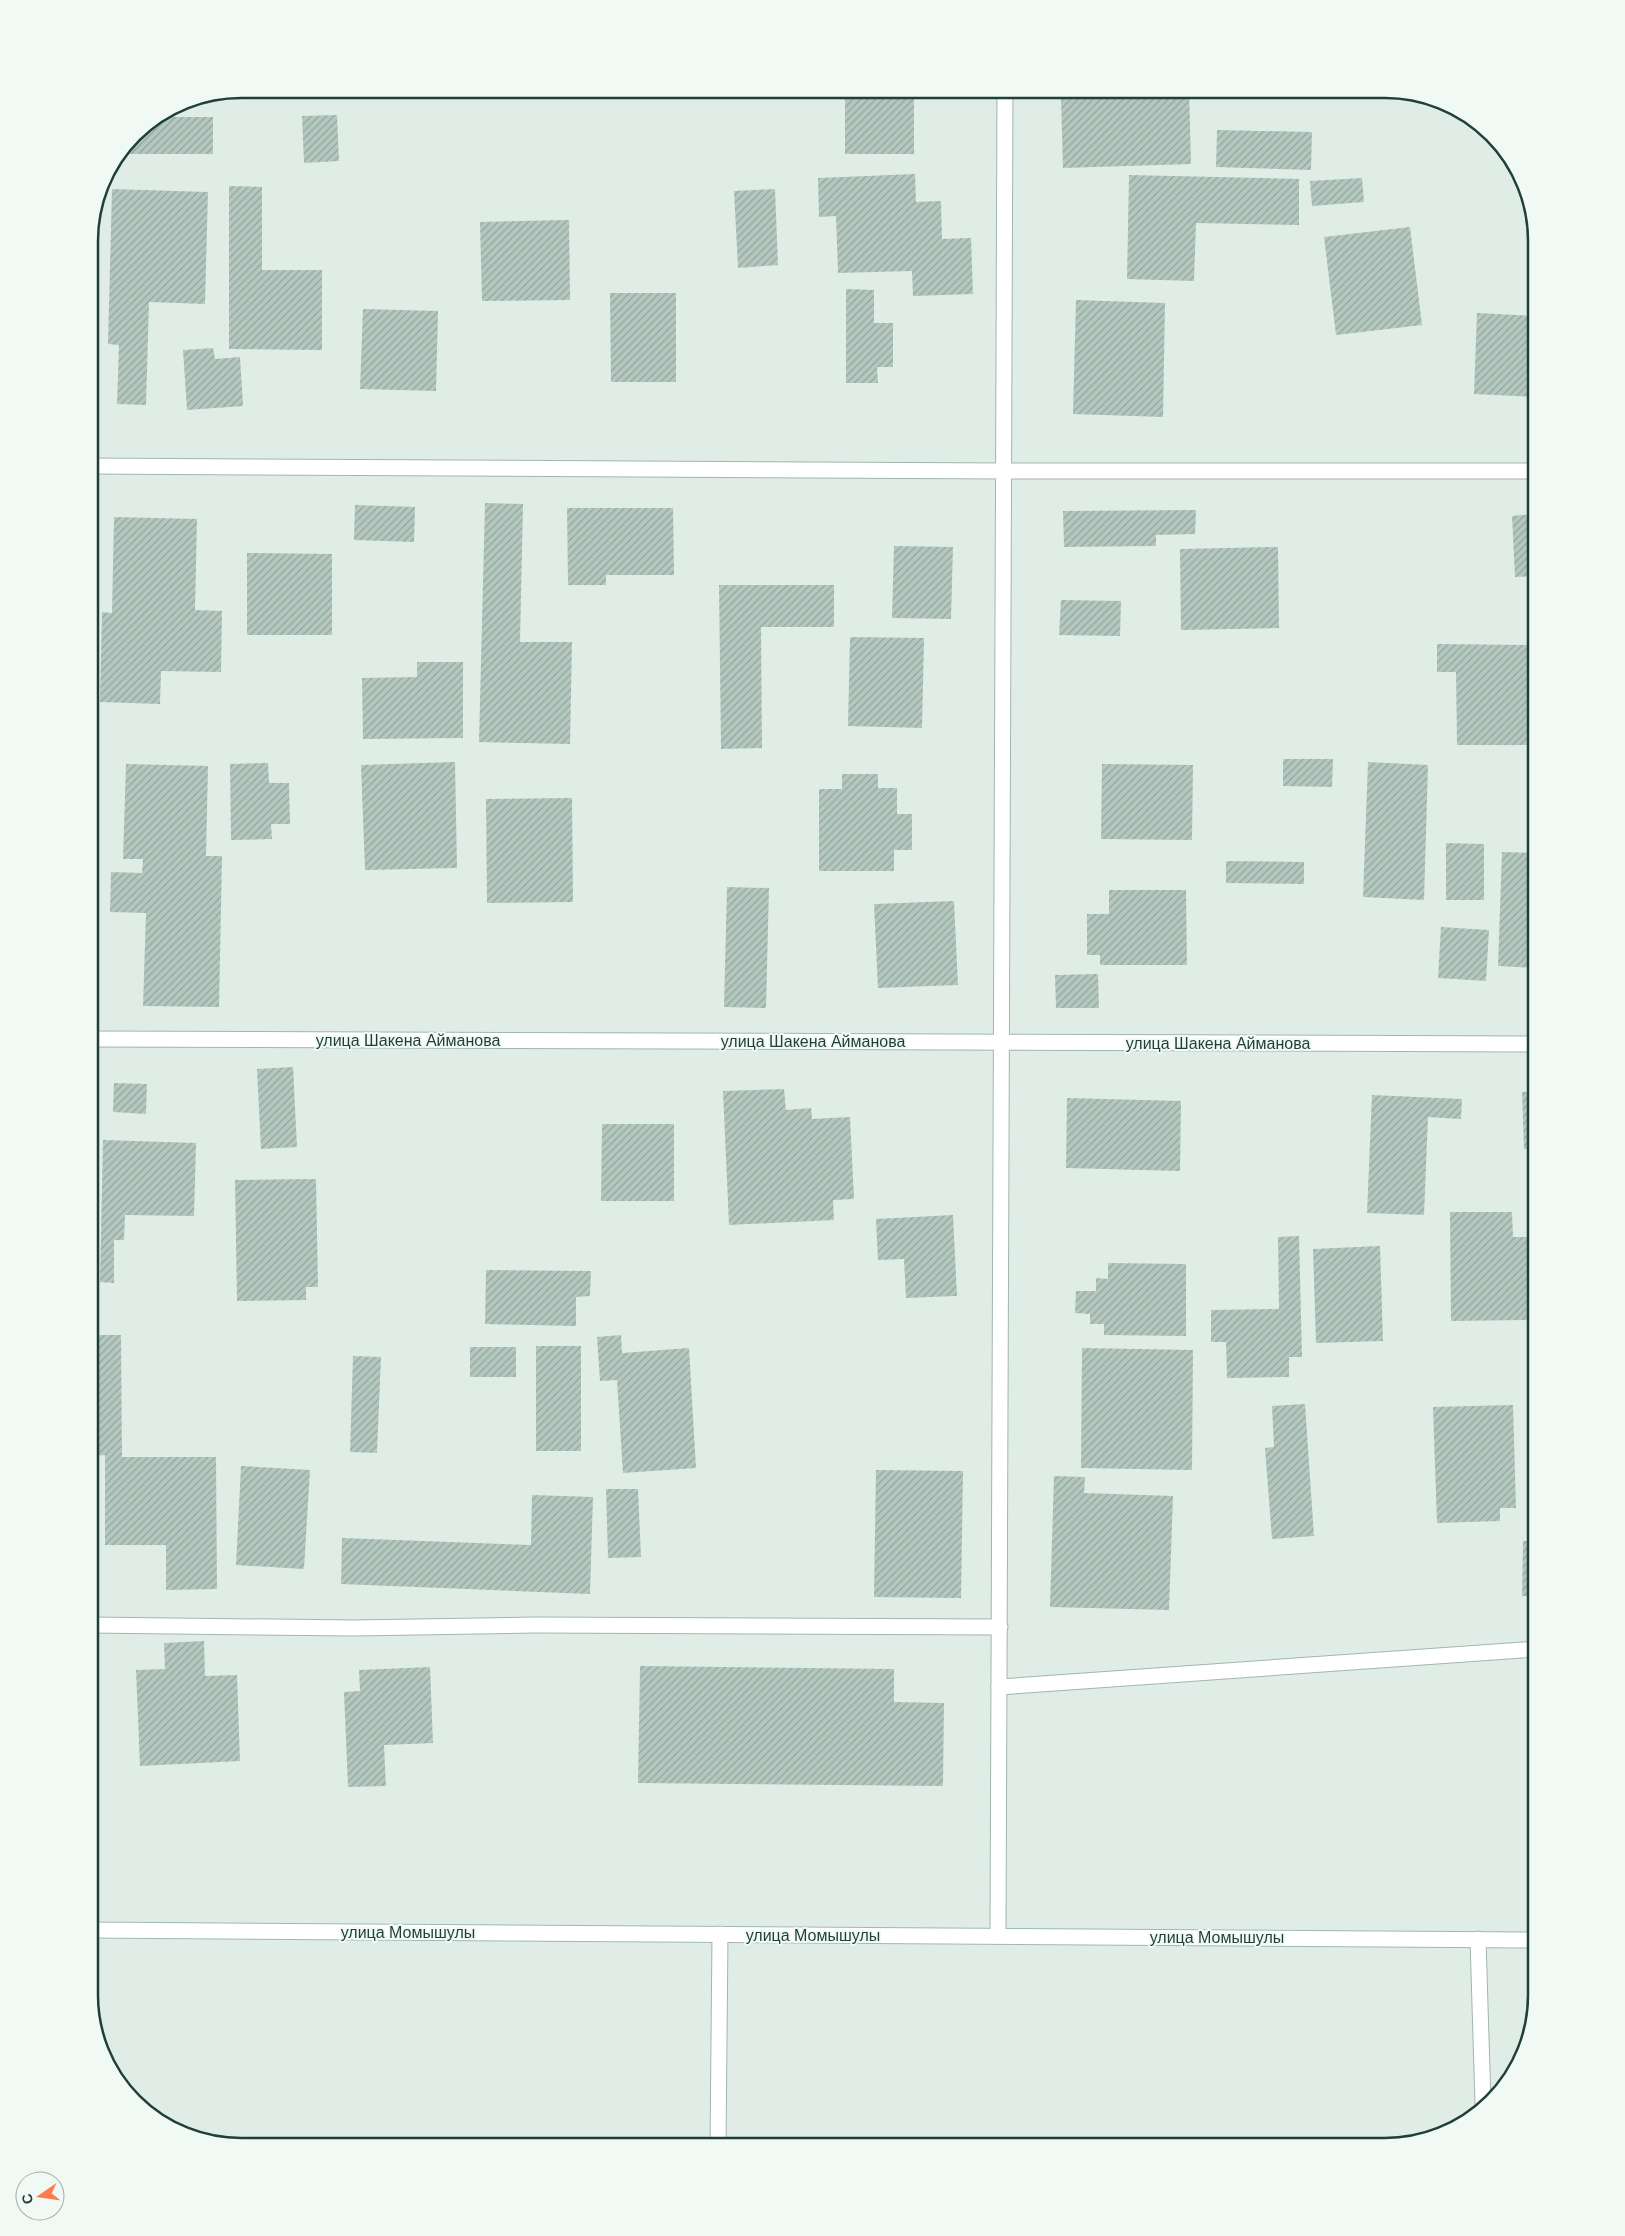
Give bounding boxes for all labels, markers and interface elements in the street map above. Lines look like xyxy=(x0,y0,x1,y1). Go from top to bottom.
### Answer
street label: улица Шакена Айманова xyxy=(316,1032,500,1049)
street label: улица Шакена Айманова xyxy=(721,1033,905,1050)
street label: улица Шакена Айманова xyxy=(1126,1035,1310,1052)
street label: улица Момышулы xyxy=(341,1924,475,1941)
street label: улица Момышулы xyxy=(746,1927,880,1944)
street label: улица Момышулы xyxy=(1150,1929,1284,1946)
north arrow xyxy=(15,2171,65,2221)
text: С xyxy=(18,2192,36,2206)

